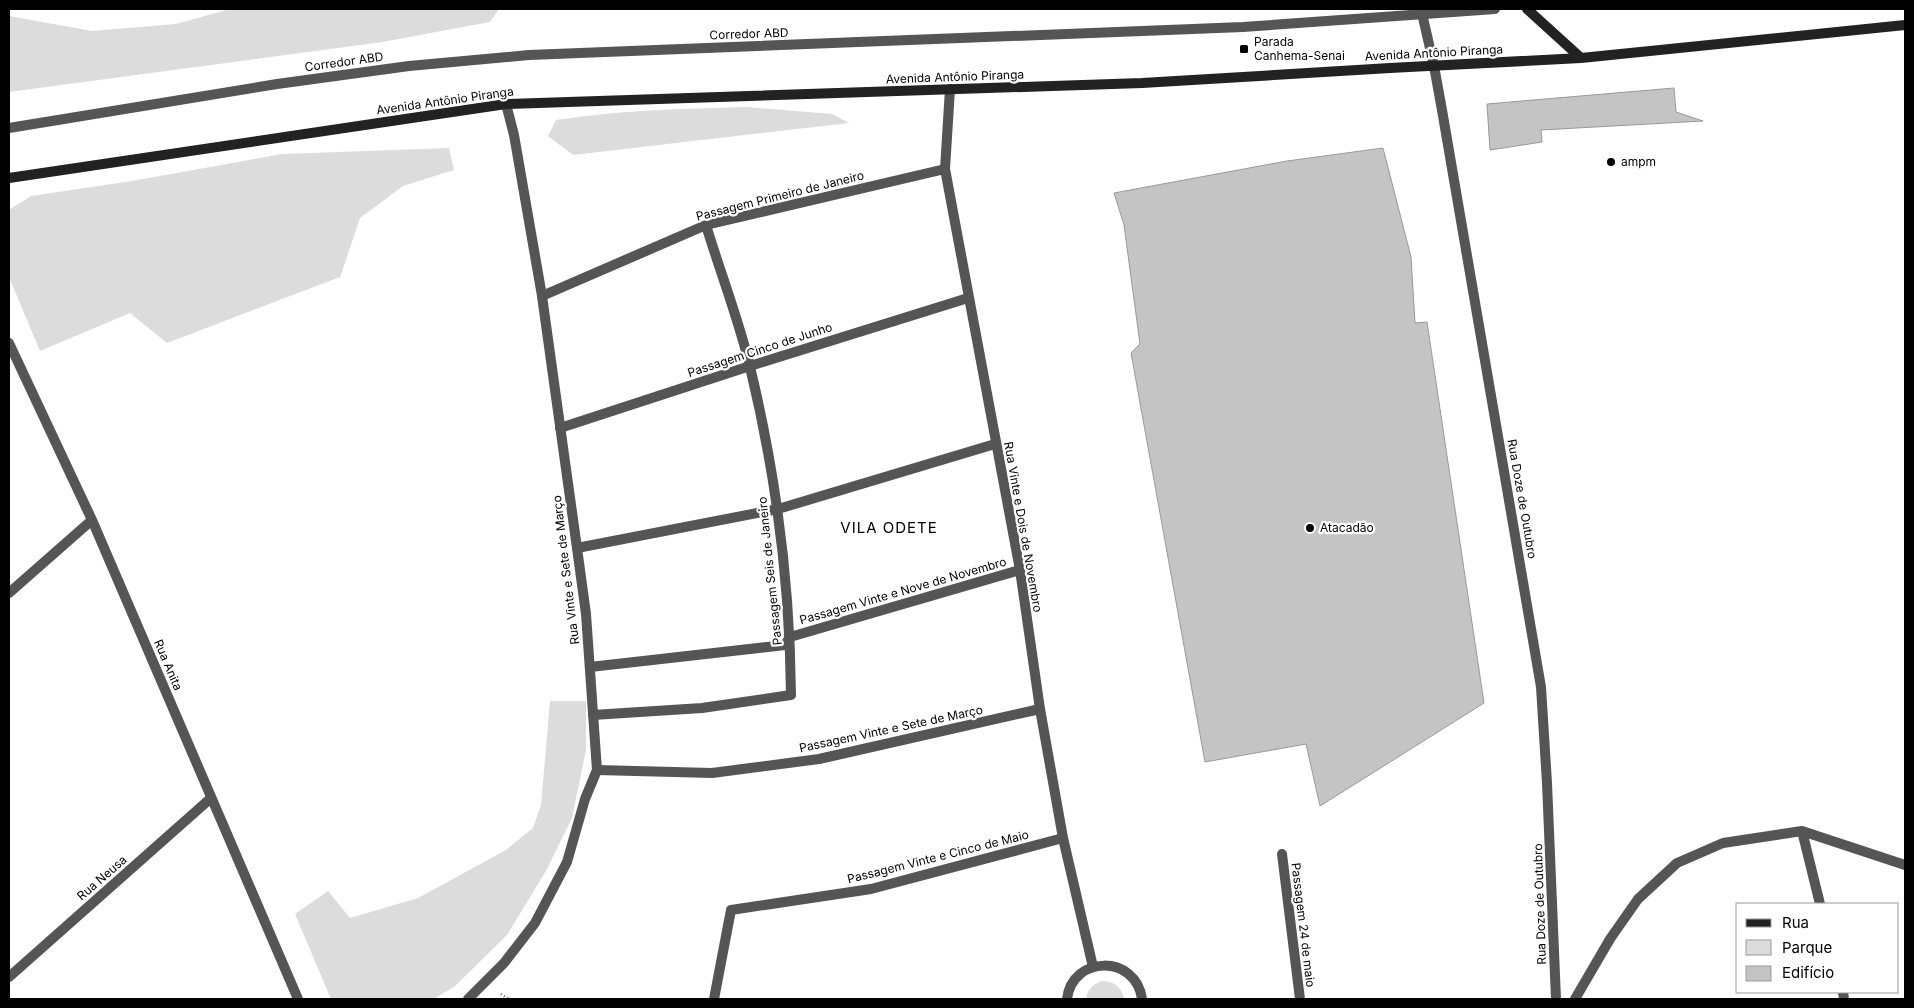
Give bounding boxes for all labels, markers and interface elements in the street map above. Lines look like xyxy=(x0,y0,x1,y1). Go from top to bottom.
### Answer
street label: Corredor ABD xyxy=(709,25,789,42)
place label: Parada Canhema-Senai xyxy=(1254,34,1345,63)
street label: Avenida Antônio Piranga xyxy=(1364,41,1503,64)
marker: Parada Canhema-Senai xyxy=(1238,43,1250,55)
street label: Corredor ABD xyxy=(304,49,384,74)
street label: Avenida Antônio Piranga xyxy=(886,67,1024,86)
street label: Avenida Antônio Piranga xyxy=(375,83,514,118)
place label: ampm xyxy=(1621,154,1656,169)
marker: ampm xyxy=(1605,156,1617,168)
street label: Passagem Primeiro de Janeiro xyxy=(694,167,865,224)
street label: Passagem Cinco de Junho xyxy=(686,319,834,380)
street label: Rua Doze de Outubro xyxy=(1505,438,1540,560)
street label: Rua Vinte e Dois de Novembro xyxy=(1001,441,1046,613)
street label: Rua Vinte e Sete de Março xyxy=(549,495,582,646)
street label: Passagem Seis de Janeiro xyxy=(754,496,785,646)
district label: VILA ODETE xyxy=(840,518,938,537)
place label: Atacadão xyxy=(1320,520,1374,535)
marker: Atacadão xyxy=(1304,522,1316,534)
street label: Passagem Vinte e Nove de Novembro xyxy=(798,554,1008,627)
street label: Rua Anita xyxy=(151,637,186,693)
street label: Passagem Vinte e Sete de Março xyxy=(798,702,984,755)
street label: Passagem Vinte e Cinco de Maio xyxy=(846,827,1030,886)
street label: Rua Doze de Outubro xyxy=(1530,843,1549,965)
street label: Rua Neusa xyxy=(74,852,130,903)
street label: Passagem 24 de maio xyxy=(1288,862,1319,988)
legend xyxy=(1736,903,1899,993)
text: Rua xyxy=(1782,913,1809,932)
text: Parque xyxy=(1782,938,1832,957)
text: Edifício xyxy=(1782,963,1834,982)

